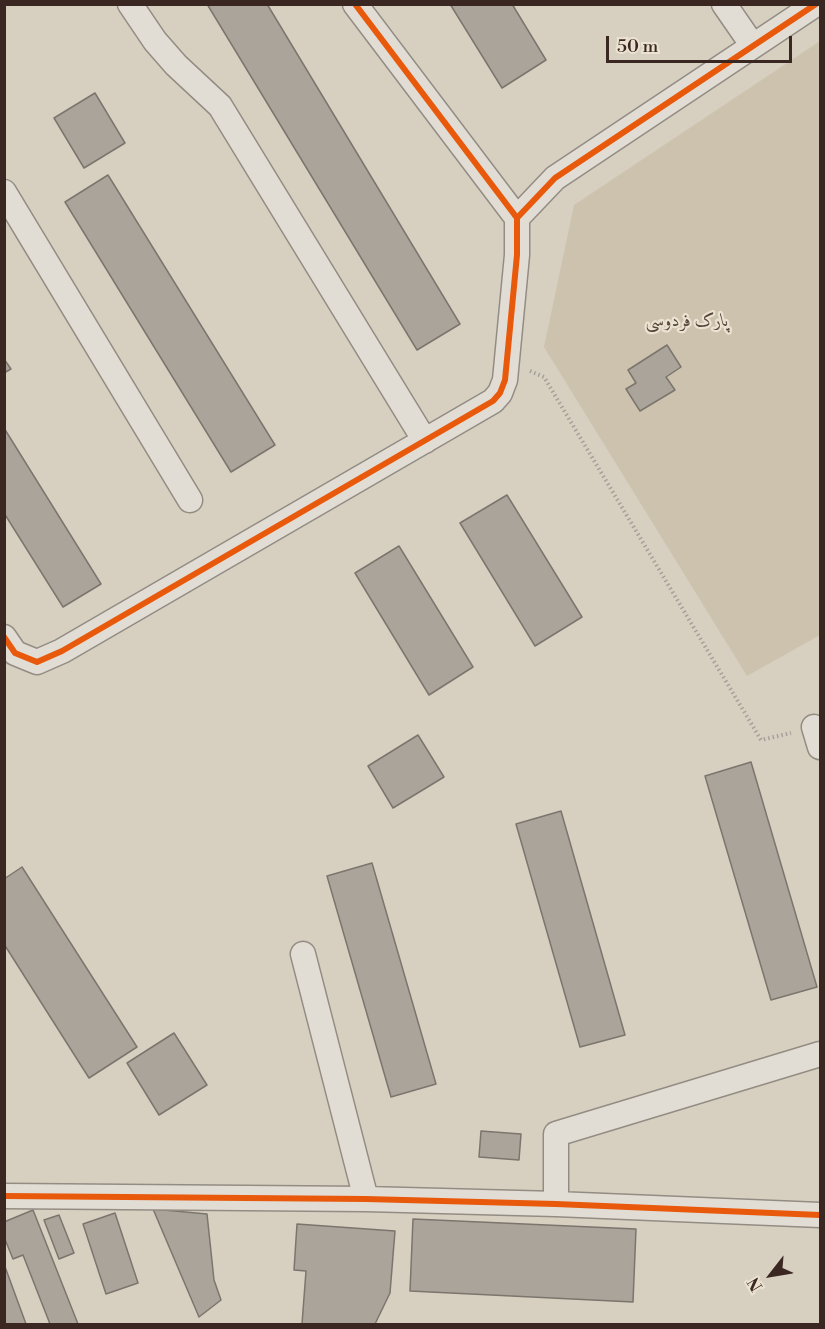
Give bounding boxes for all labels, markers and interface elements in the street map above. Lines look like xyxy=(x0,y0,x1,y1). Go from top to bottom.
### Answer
scale bar xyxy=(609,24,795,62)
text: 50 m xyxy=(617,35,658,58)
park label: پارک فردوسی xyxy=(645,311,729,333)
north arrow xyxy=(741,1245,801,1305)
text: N xyxy=(744,1274,767,1295)

